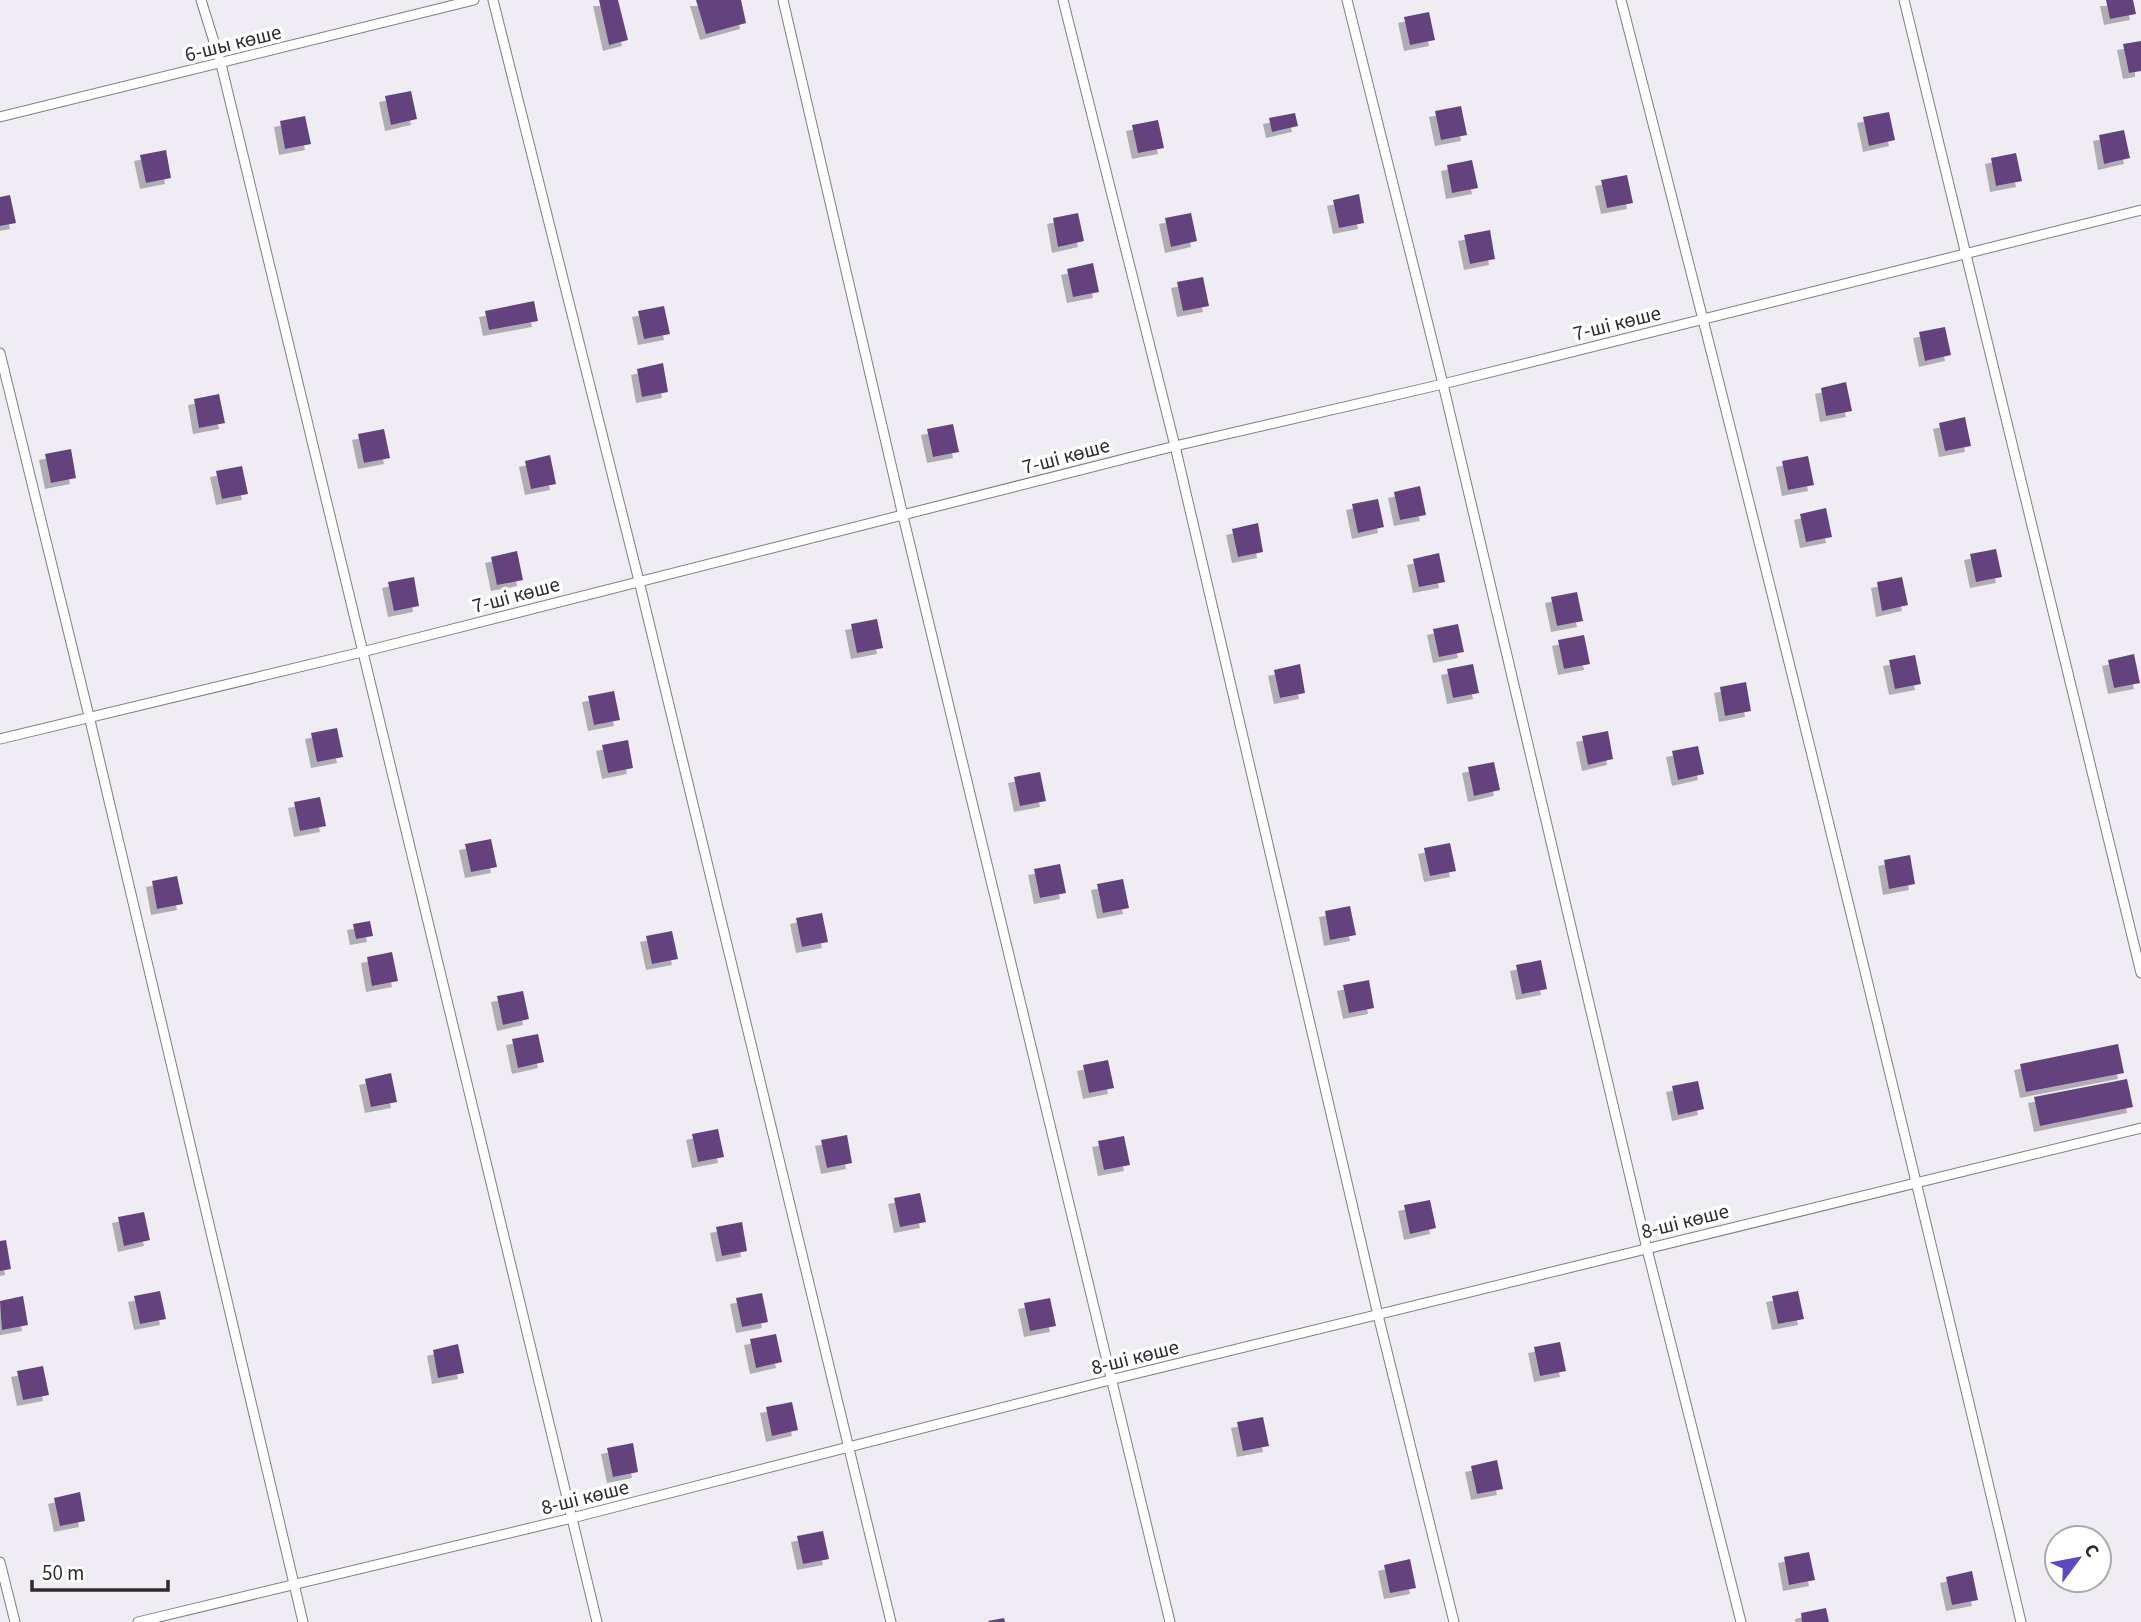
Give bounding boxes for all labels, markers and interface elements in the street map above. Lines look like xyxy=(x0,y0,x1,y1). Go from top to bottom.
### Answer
street label: 6-шы көше xyxy=(182,17,284,69)
street label: 7-ші көше xyxy=(1570,298,1664,348)
street label: 7-ші көше xyxy=(1019,430,1113,482)
street label: 7-ші көше xyxy=(469,569,563,621)
street label: 8-ші көше xyxy=(1638,1196,1732,1246)
street label: 8-ші көше xyxy=(1088,1332,1182,1382)
street label: 8-ші көше xyxy=(538,1472,632,1522)
north arrow xyxy=(2043,1524,2113,1594)
text: С xyxy=(2077,1539,2106,1563)
scale bar xyxy=(32,1548,168,1592)
text: 50 m xyxy=(42,1558,84,1588)

